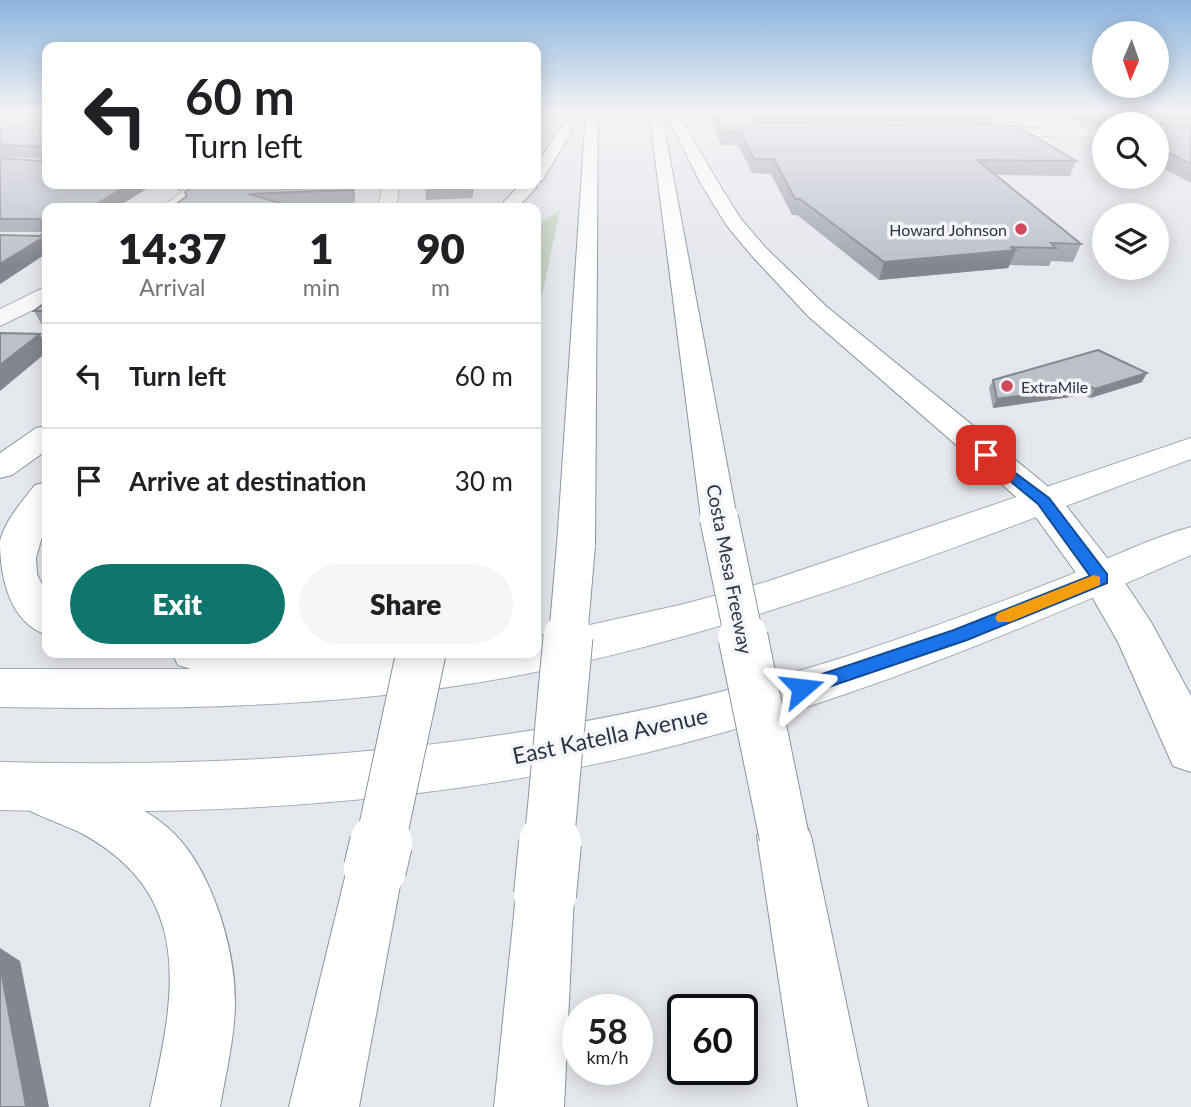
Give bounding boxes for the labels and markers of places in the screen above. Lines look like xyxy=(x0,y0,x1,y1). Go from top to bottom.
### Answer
place label: Howard Johnson xyxy=(889,220,1007,239)
marker: Howard Johnson xyxy=(1013,221,1029,237)
place label: ExtraMile xyxy=(1021,377,1088,396)
marker: ExtraMile xyxy=(999,378,1015,394)
pin xyxy=(956,425,1016,485)

